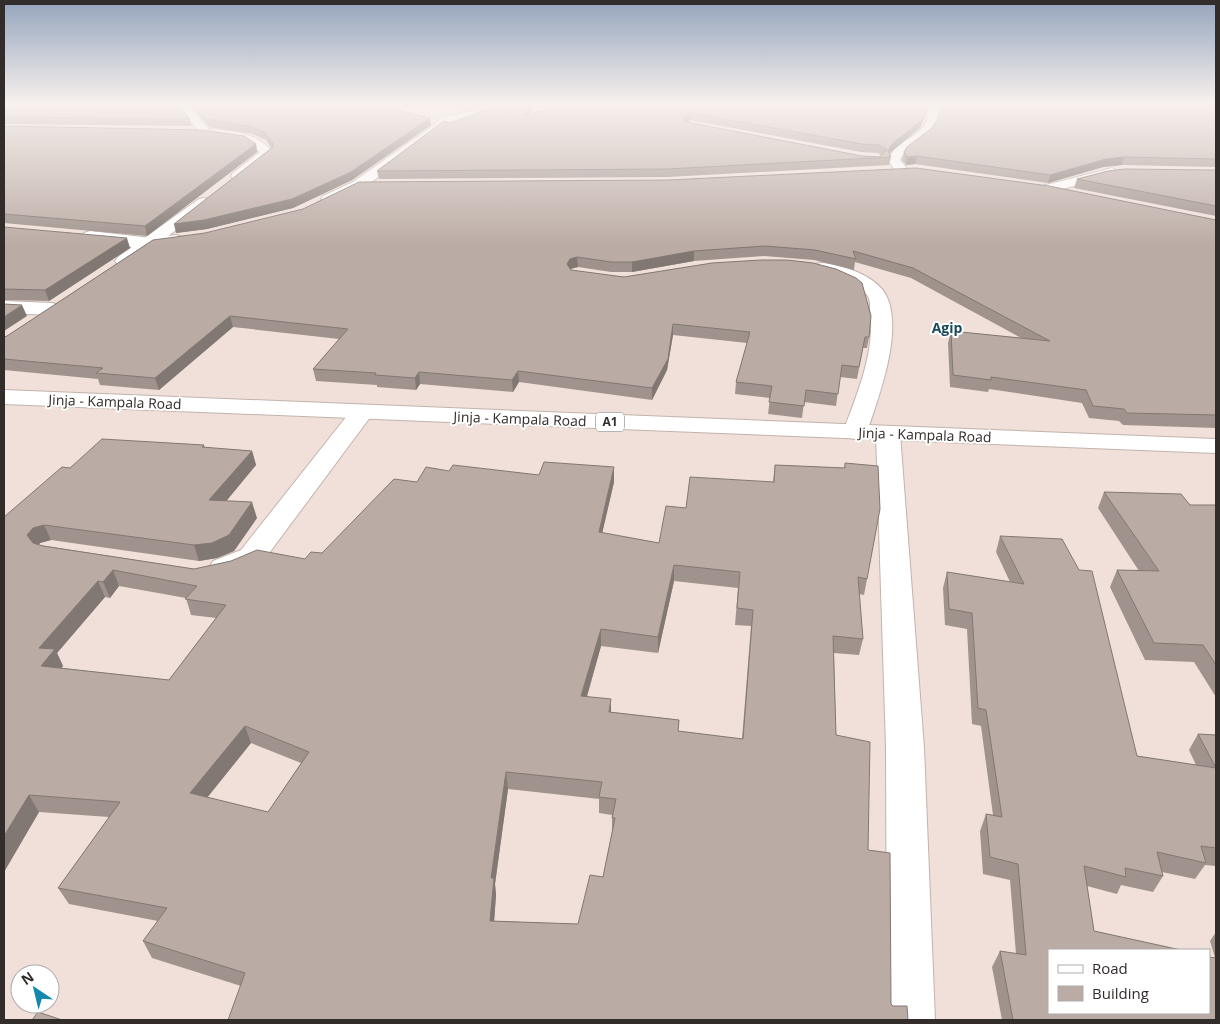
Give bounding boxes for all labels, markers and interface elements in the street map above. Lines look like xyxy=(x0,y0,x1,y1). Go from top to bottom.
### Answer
district label: Agip xyxy=(932,318,962,337)
street label: Jinja - Kampala Road xyxy=(46,390,182,413)
street label: Jinja - Kampala Road xyxy=(451,407,587,430)
road number: A1 xyxy=(596,412,624,432)
street label: Jinja - Kampala Road xyxy=(856,423,992,446)
legend xyxy=(1048,949,1210,1014)
text: Road xyxy=(1092,958,1128,978)
north arrow xyxy=(10,964,60,1014)
text: N xyxy=(17,967,37,989)
text: Building xyxy=(1092,983,1149,1003)

